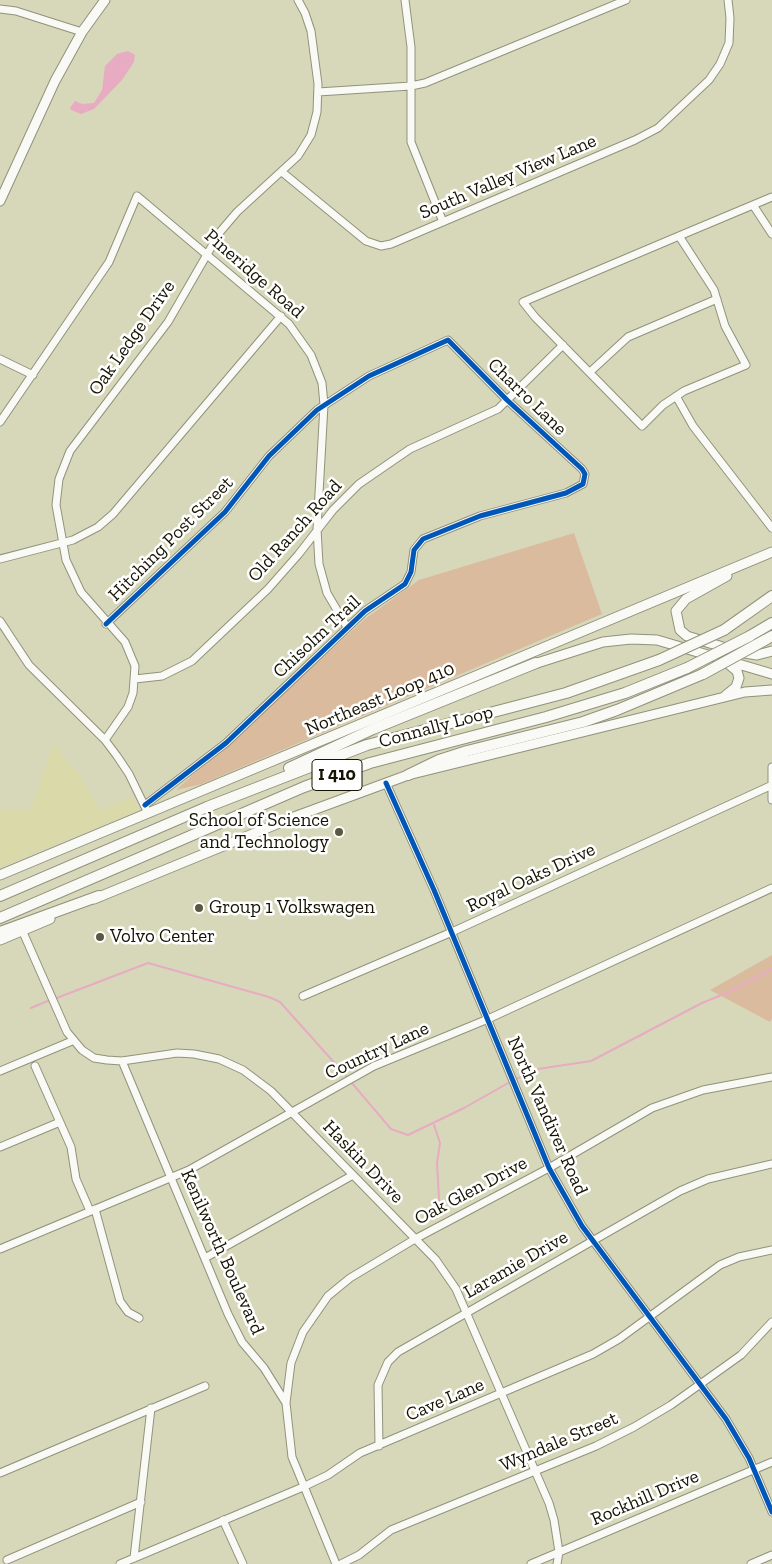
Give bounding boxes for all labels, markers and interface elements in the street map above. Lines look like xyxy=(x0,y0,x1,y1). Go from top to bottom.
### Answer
street label: South Valley View Lane xyxy=(416,129,600,225)
street label: Pineridge Road xyxy=(200,225,308,323)
street label: Oak Ledge Drive xyxy=(84,276,180,400)
street label: Charro Lane xyxy=(483,354,571,440)
street label: Hitching Post Street xyxy=(104,472,238,606)
street label: Old Ranch Road xyxy=(243,475,347,587)
street label: Chisolm Trail xyxy=(269,591,365,683)
street label: Northeast Loop 410 xyxy=(302,657,458,741)
street label: Connally Loop xyxy=(376,701,496,753)
road number: I 410 xyxy=(312,760,362,790)
place label: School of Science and Technology xyxy=(189,810,329,854)
marker: School of Science and Technology xyxy=(333,826,345,838)
street label: Royal Oaks Drive xyxy=(463,838,599,918)
place label: Group 1 Volkswagen xyxy=(209,897,375,919)
marker: Group 1 Volkswagen xyxy=(193,902,205,914)
place label: Volvo Center xyxy=(110,926,215,948)
marker: Volvo Center xyxy=(94,931,106,943)
street label: Country Lane xyxy=(321,1017,433,1085)
street label: North Vandiver Road xyxy=(502,1033,592,1199)
street label: Haskin Drive xyxy=(318,1116,408,1208)
street label: Oak Glen Drive xyxy=(411,1152,531,1230)
street label: Kenilworth Boulevard xyxy=(175,1166,269,1338)
street label: Laramie Drive xyxy=(460,1226,572,1304)
street label: Cave Lane xyxy=(402,1373,488,1427)
street label: Wyndale Street xyxy=(497,1407,621,1477)
street label: Rockhill Drive xyxy=(588,1465,702,1531)

